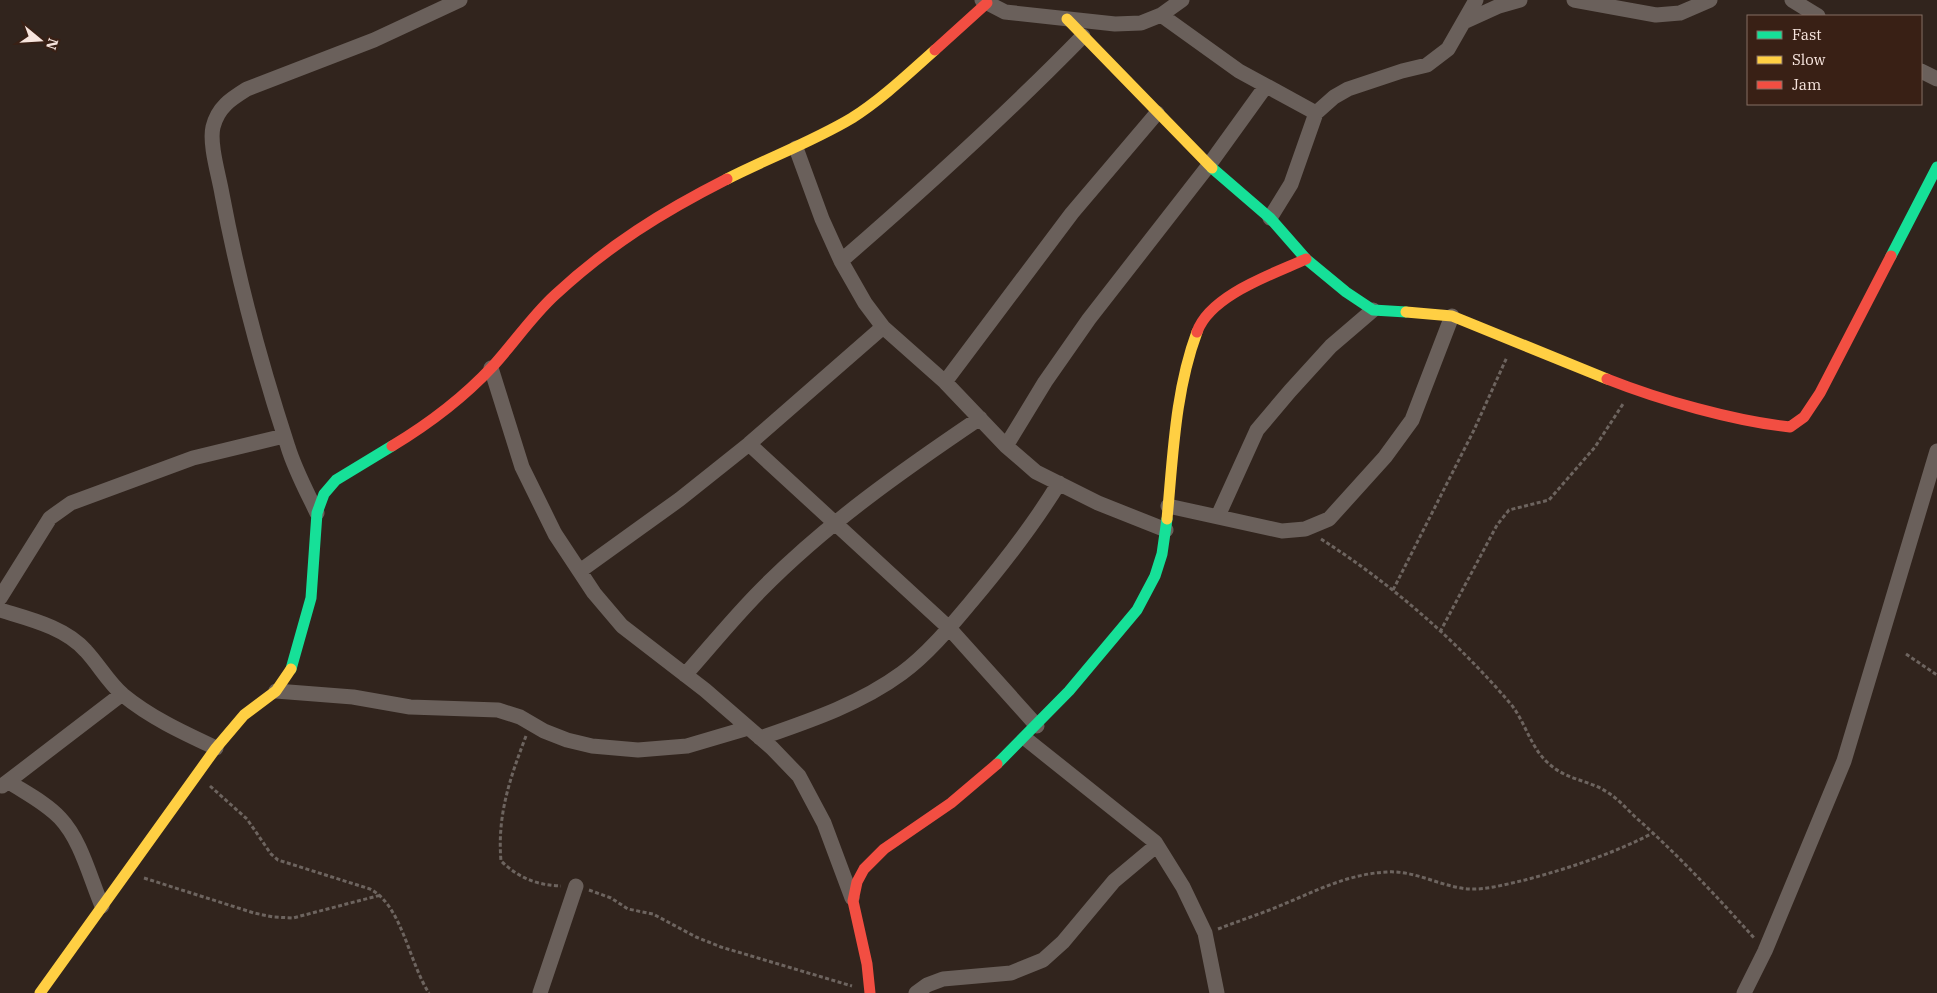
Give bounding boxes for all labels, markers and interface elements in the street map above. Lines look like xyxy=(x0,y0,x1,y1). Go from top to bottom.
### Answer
north arrow xyxy=(15,15,65,65)
legend xyxy=(1747,15,1922,105)
text: Fast xyxy=(1792,25,1822,44)
text: N xyxy=(42,36,63,52)
text: Slow xyxy=(1792,50,1826,69)
text: Jam xyxy=(1792,75,1821,94)

